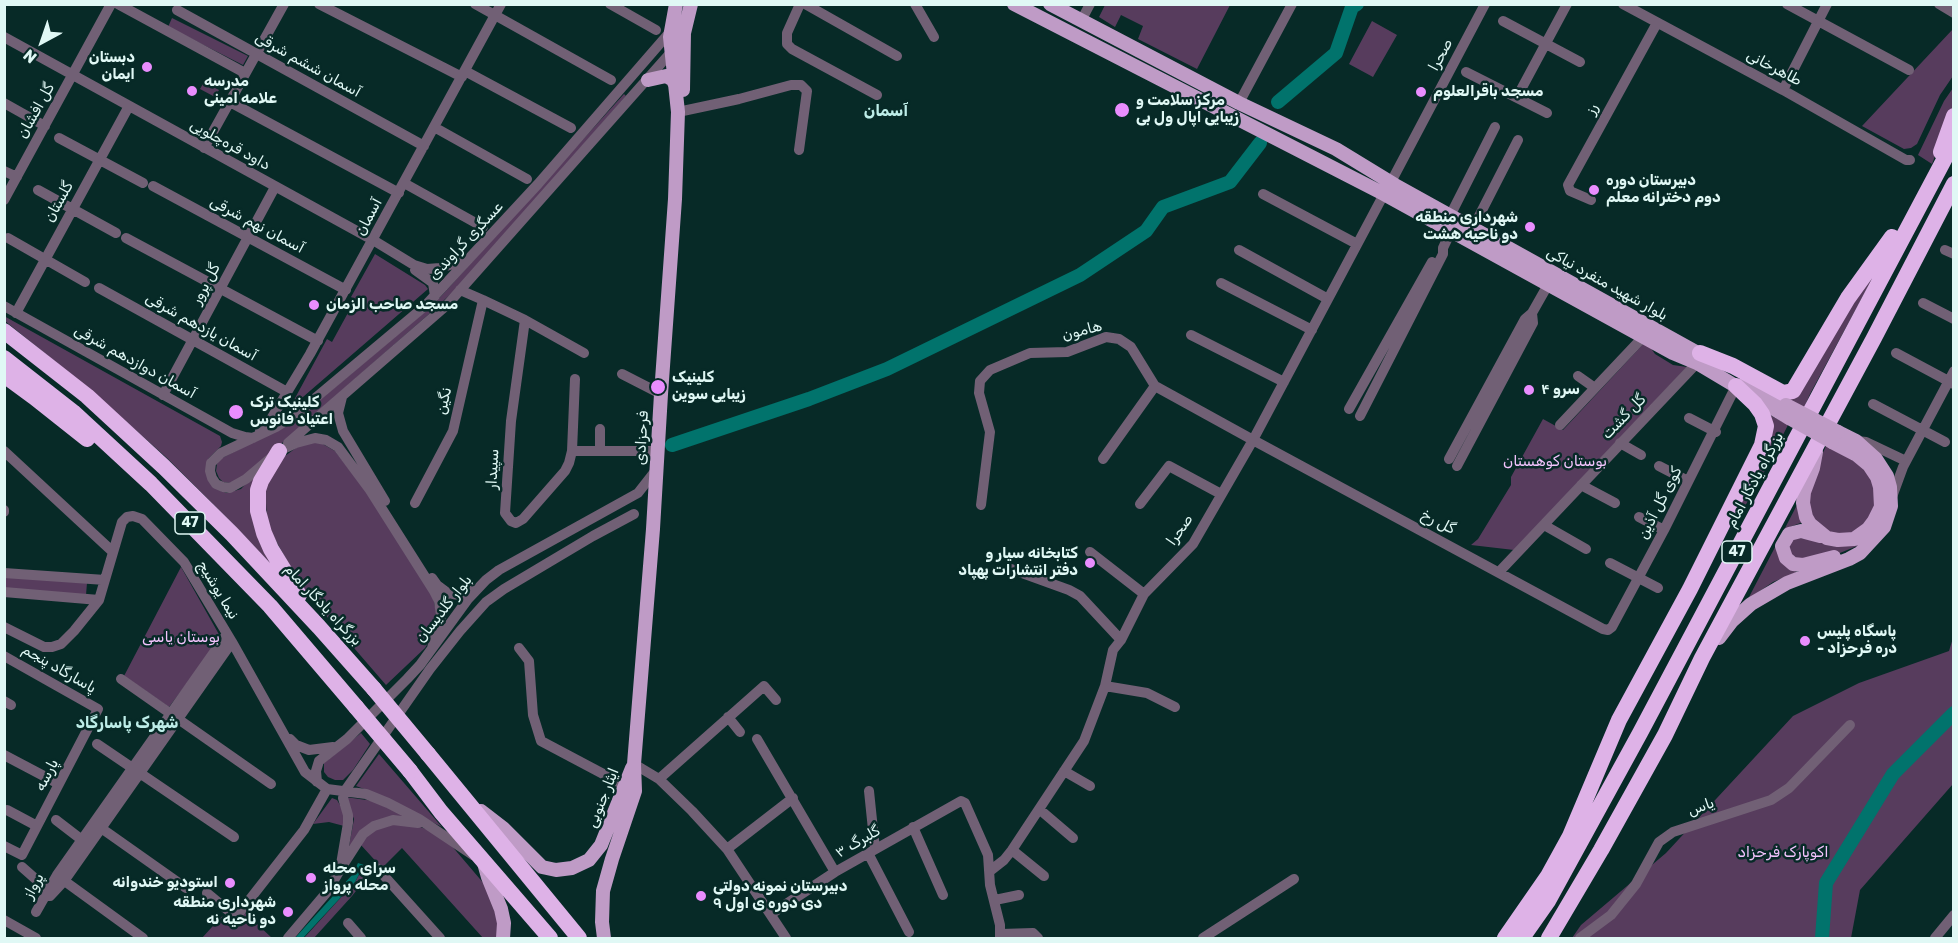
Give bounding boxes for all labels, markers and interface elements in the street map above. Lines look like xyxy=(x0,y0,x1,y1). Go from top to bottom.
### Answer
north arrow xyxy=(12,12,72,72)
street label: آسمان ششم شرقی xyxy=(252,28,364,102)
street label: صحرا xyxy=(1425,36,1457,74)
text: N xyxy=(20,45,41,67)
street label: طاهرخانی xyxy=(1743,46,1805,90)
place label: دبستان ایمان xyxy=(89,49,135,84)
marker: دبستان ایمان xyxy=(140,60,154,74)
place label: مدرسه علامه امینی xyxy=(204,73,277,108)
street label: گل افشان xyxy=(13,80,59,142)
place label: مسجد باقرالعلوم xyxy=(1433,83,1544,101)
marker: مدرسه علامه امینی xyxy=(185,84,199,98)
marker: مسجد باقرالعلوم xyxy=(1414,85,1428,99)
place label: مرکز سلامت و زیبایی اپال ول بی xyxy=(1136,92,1239,127)
street label: رز xyxy=(1582,100,1602,118)
district label: آسمان xyxy=(864,101,908,121)
marker: مرکز سلامت و زیبایی اپال ول بی xyxy=(1113,101,1131,119)
street label: داود قره‌چلویی xyxy=(187,116,273,174)
place label: دبیرستان دوره دوم دخترانه معلم xyxy=(1606,172,1721,207)
street label: گلستان xyxy=(41,179,77,225)
marker: دبیرستان دوره دوم دخترانه معلم xyxy=(1587,183,1601,197)
street label: آسمان نهم شرقی xyxy=(207,193,307,257)
street label: آسمان xyxy=(352,195,386,239)
street label: عسگری گراوندی xyxy=(425,198,507,284)
place label: شهرداری منطقه دو ناحیه هشت xyxy=(1415,209,1518,244)
marker: شهرداری منطقه دو ناحیه هشت xyxy=(1523,220,1537,234)
street label: بلوار شهید منفرد نیاکی xyxy=(1543,243,1671,325)
street label: گل پرور xyxy=(188,260,224,308)
street label: آسمان یازدهم شرقی xyxy=(142,289,260,365)
place label: مسجد صاحب الزمان xyxy=(326,296,458,314)
marker: مسجد صاحب الزمان xyxy=(307,298,321,312)
street label: هامون xyxy=(1060,317,1104,345)
street label: آسمان دوازدهم شرقی xyxy=(71,321,199,403)
place label: کلینیک زیبایی سوین xyxy=(672,369,746,404)
marker: کلینیک زیبایی سوین xyxy=(649,378,667,396)
place label: سرو ۴ xyxy=(1541,381,1580,399)
marker: سرو ۴ xyxy=(1522,383,1536,397)
street label: نگین xyxy=(432,386,456,416)
street label: گل گشت xyxy=(1598,391,1650,443)
place label: کلینیک ترک اعتیاد فانوس xyxy=(250,394,333,429)
marker: کلینیک ترک اعتیاد فانوس xyxy=(227,403,245,421)
street label: فرحزادی xyxy=(632,410,652,466)
street label: بزرگراه یادگار امام xyxy=(1722,429,1788,531)
street label: سپیدار xyxy=(483,448,503,490)
park label: بوستان کوهستان xyxy=(1503,453,1607,471)
street label: کوی گل آذین xyxy=(1634,464,1686,542)
street label: گل رخ xyxy=(1418,506,1458,538)
street label: صحرا xyxy=(1163,511,1197,549)
road number: 47 xyxy=(175,512,205,534)
road number: 47 xyxy=(1722,541,1752,563)
place label: کتابخانه سیار و دفتر انتشارات پهپاد xyxy=(958,545,1078,580)
marker: کتابخانه سیار و دفتر انتشارات پهپاد xyxy=(1083,556,1097,570)
street label: نیما یوشیج xyxy=(194,557,242,623)
street label: بزرگراه یادگار امام xyxy=(280,560,366,650)
street label: بلوار گلدیسان xyxy=(412,572,476,646)
place label: پاسگاه پلیس - دره فرحزاد xyxy=(1817,623,1897,658)
park label: بوستان یاسی xyxy=(142,629,220,647)
marker: پاسگاه پلیس - دره فرحزاد xyxy=(1798,634,1812,648)
street label: پاسارگاد پنجم xyxy=(19,640,99,698)
district label: شهرک پاسارگاد xyxy=(76,713,178,733)
street label: پارسه xyxy=(31,756,63,794)
street label: ایثار جنوبی xyxy=(583,765,623,831)
street label: یاس xyxy=(1685,794,1717,820)
street label: گلبرگ ۳ xyxy=(832,822,884,862)
park label: اکوپارک فرحزاد xyxy=(1738,844,1828,862)
place label: سرای محله محله پرواز xyxy=(323,860,396,895)
street label: پرواز xyxy=(20,870,48,902)
marker: سرای محله محله پرواز xyxy=(304,871,318,885)
place label: استودیو خندوانه xyxy=(113,874,218,892)
marker: استودیو خندوانه xyxy=(223,876,237,890)
place label: دبیرستان نمونه دولتی ۹ دی دوره ی اول xyxy=(713,878,847,913)
marker: دبیرستان نمونه دولتی ۹ دی دوره ی اول xyxy=(694,889,708,903)
place label: شهرداری منطقه دو ناحیه نه xyxy=(173,894,276,929)
marker: شهرداری منطقه دو ناحیه نه xyxy=(281,905,295,919)

